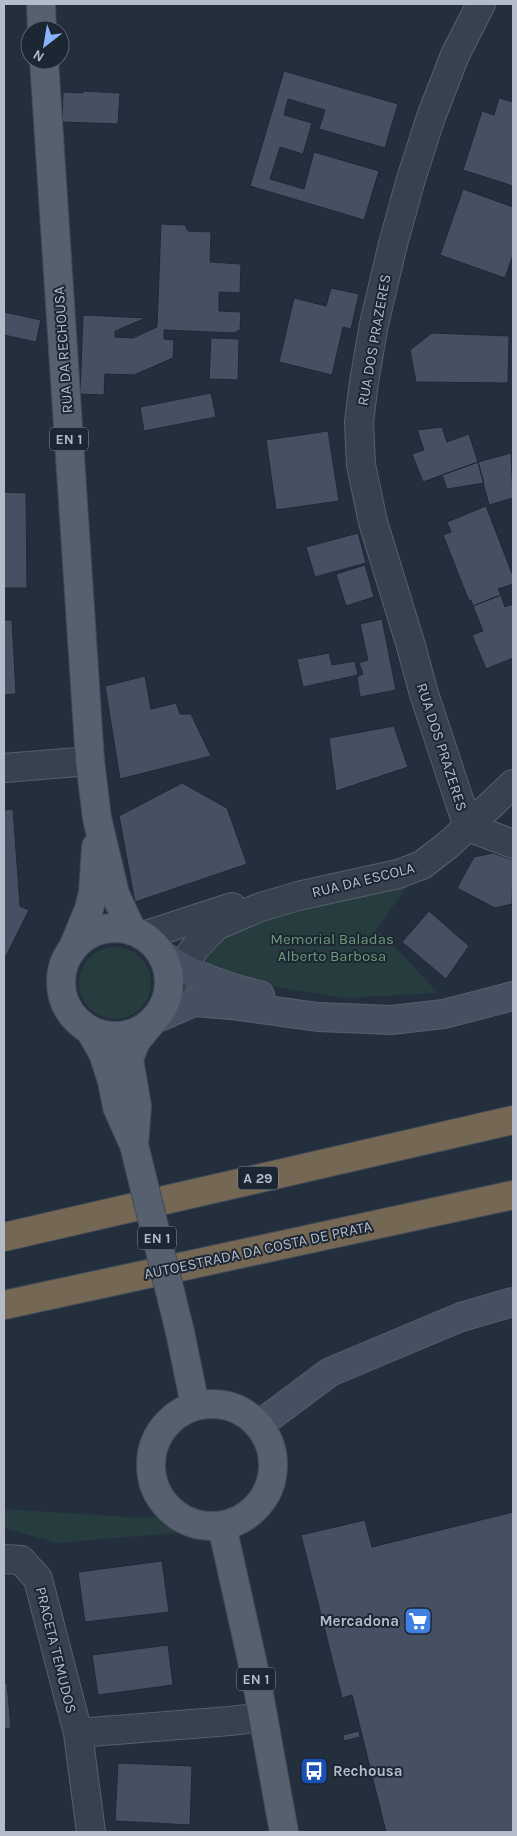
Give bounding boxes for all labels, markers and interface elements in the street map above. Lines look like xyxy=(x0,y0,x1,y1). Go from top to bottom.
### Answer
north arrow xyxy=(20,20,70,70)
text: N xyxy=(30,46,47,66)
street label: RUA DOS PRAZERES xyxy=(354,273,394,407)
street label: RUA DA RECHOUSA xyxy=(50,286,76,414)
road number: EN 1 xyxy=(50,428,88,450)
street label: RUA DOS PRAZERES xyxy=(413,681,471,813)
street label: RUA DA ESCOLA xyxy=(310,858,417,901)
park label: Memorial Baladas Alberto Barbosa xyxy=(270,930,394,965)
road number: A 29 xyxy=(238,1166,278,1190)
street label: AUTOESTRADA DA COSTA DE PRATA xyxy=(142,1217,374,1283)
road number: EN 1 xyxy=(138,1226,176,1250)
street label: PRACETA TEMUDOS xyxy=(32,1585,80,1715)
supermarket icon: Mercadona xyxy=(403,1606,433,1636)
place label: Mercadona xyxy=(320,1612,399,1630)
road number: EN 1 xyxy=(237,1668,275,1690)
bus stop icon: Rechousa xyxy=(299,1756,329,1786)
place label: Rechousa xyxy=(333,1762,402,1780)

